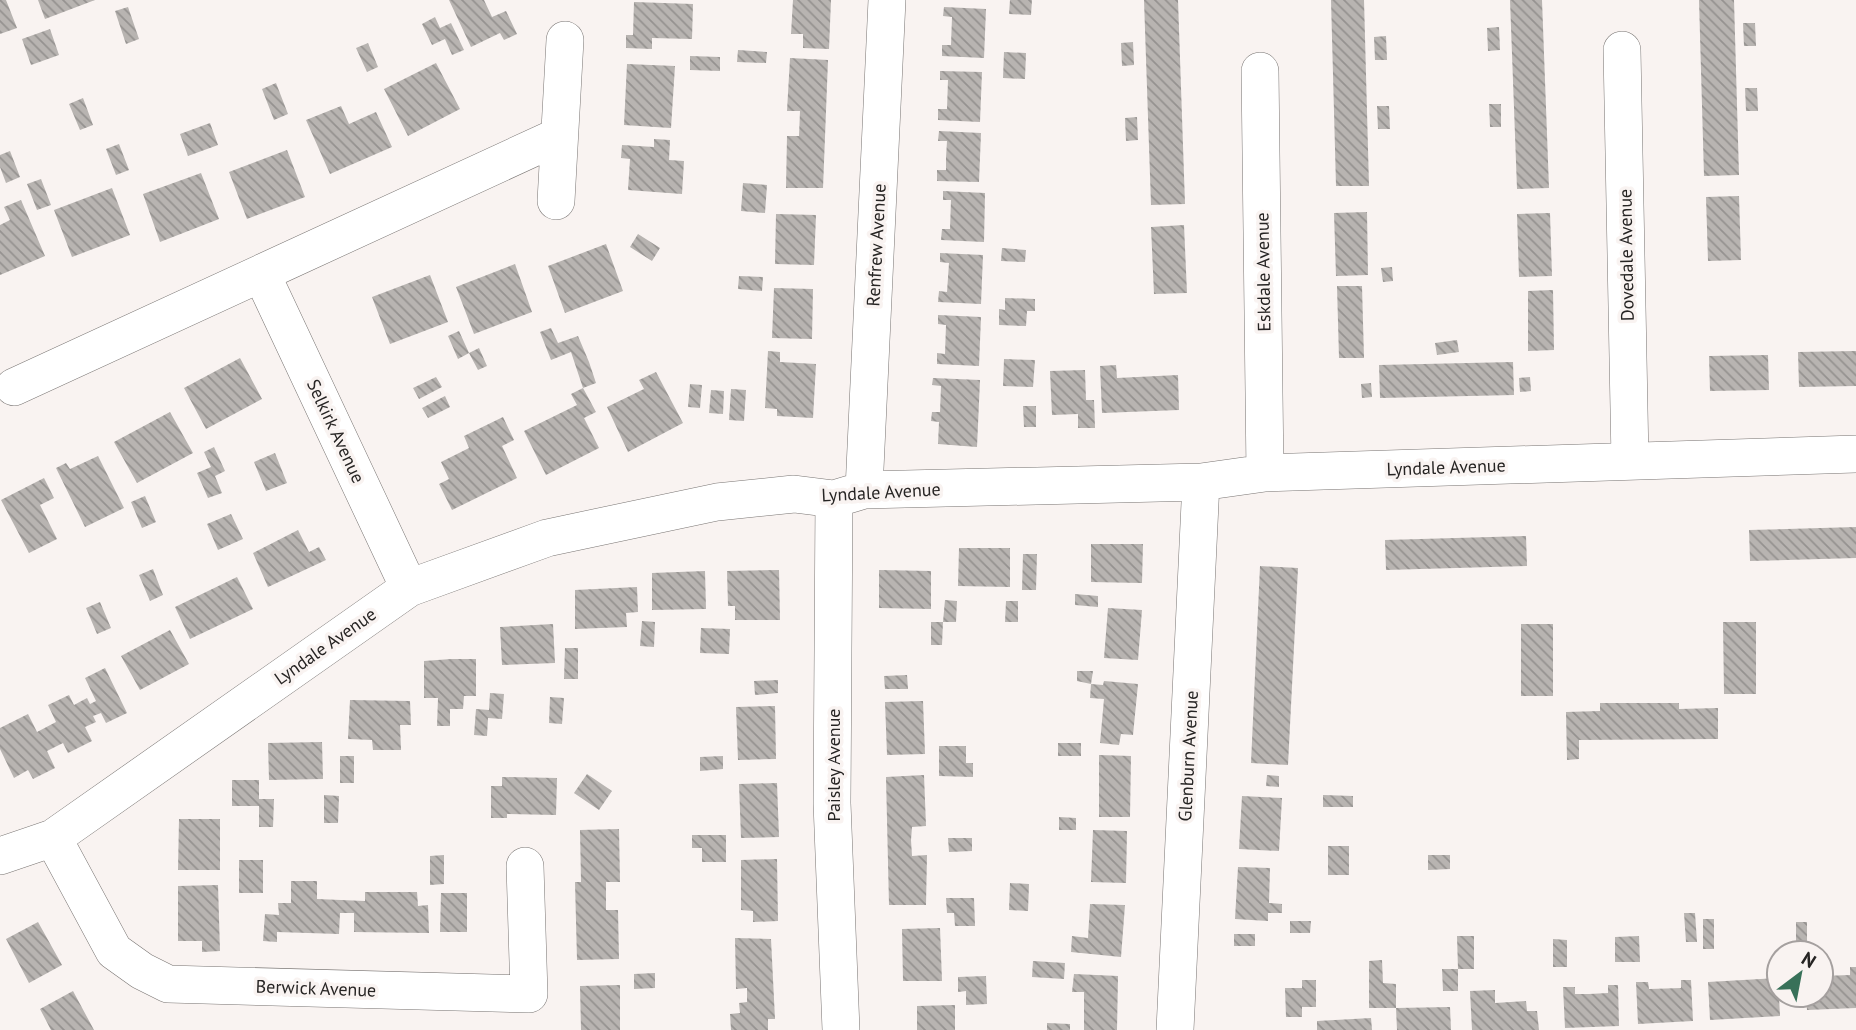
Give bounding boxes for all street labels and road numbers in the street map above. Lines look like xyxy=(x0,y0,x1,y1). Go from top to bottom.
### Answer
street label: Renfrew Avenue xyxy=(861,183,891,307)
street label: Dovedale Avenue xyxy=(1613,189,1639,321)
street label: Eskdale Avenue xyxy=(1250,212,1276,332)
street label: Selkirk Avenue xyxy=(302,375,370,487)
street label: Lyndale Avenue xyxy=(1386,453,1506,481)
street label: Lyndale Avenue xyxy=(821,477,941,507)
street label: Lyndale Avenue xyxy=(270,602,380,690)
street label: Glenburn Avenue xyxy=(1173,690,1203,822)
street label: Paisley Avenue xyxy=(822,709,845,821)
street label: Berwick Avenue xyxy=(255,974,377,1002)

